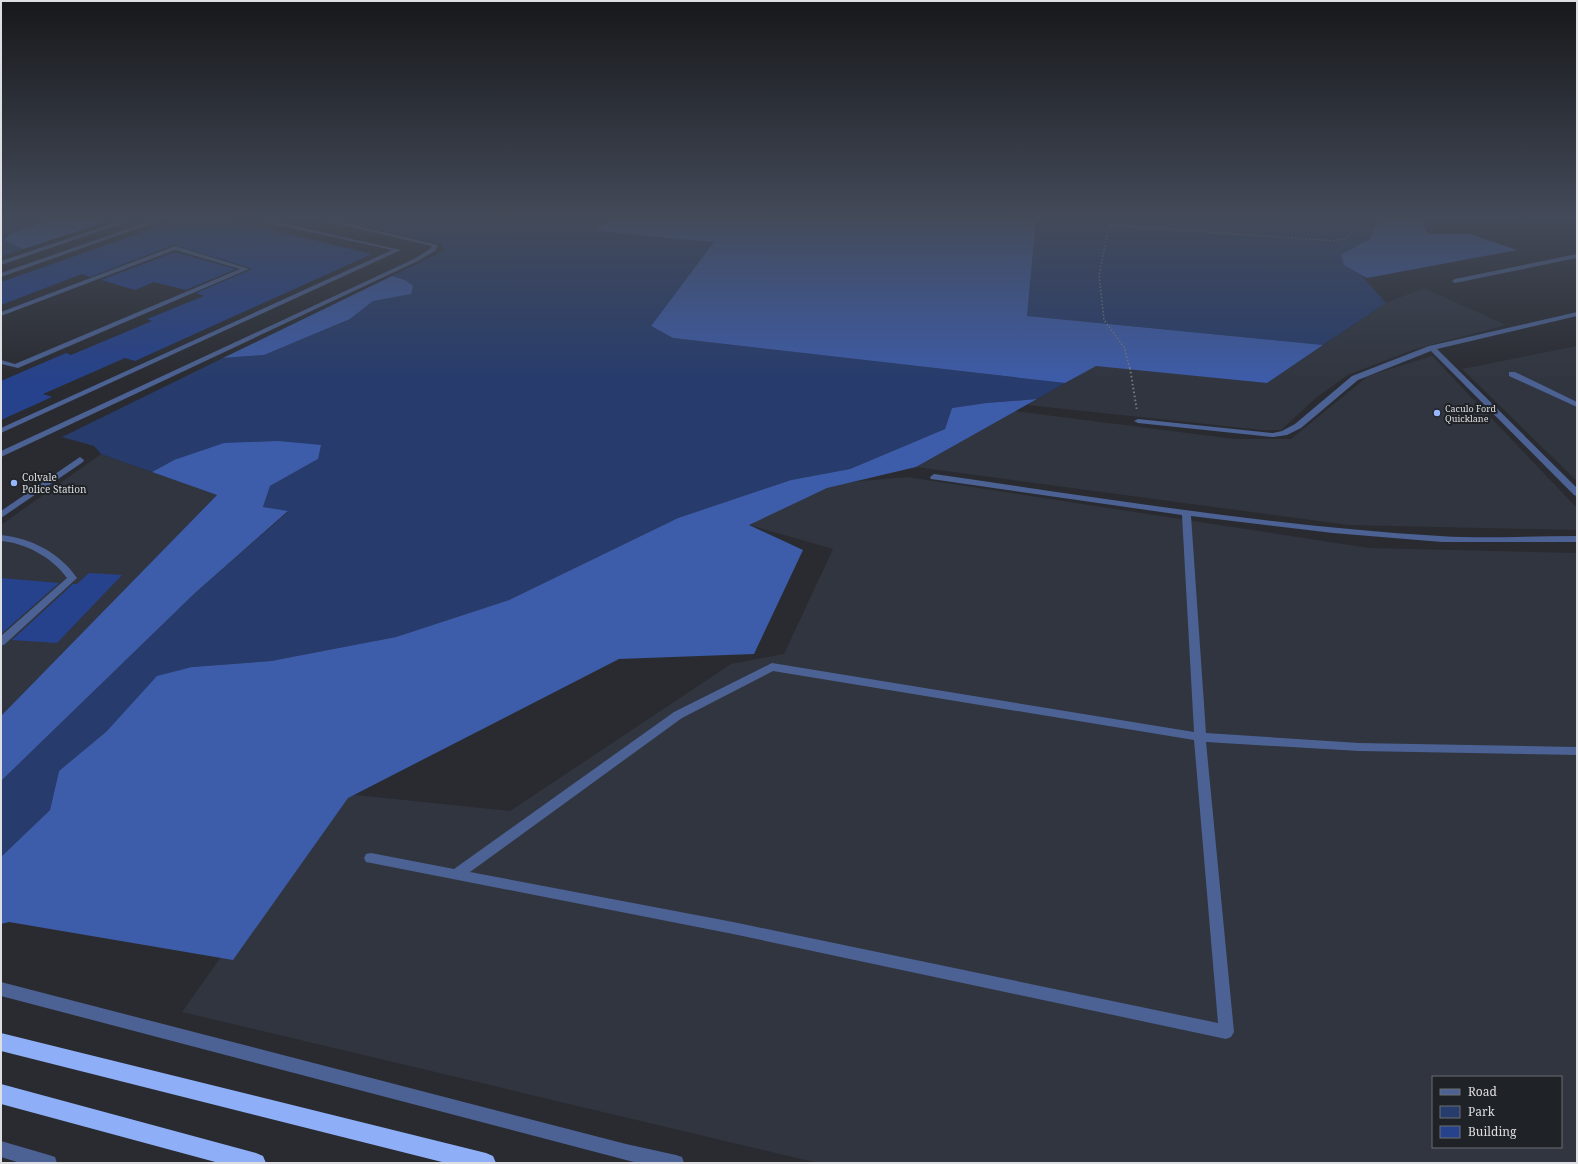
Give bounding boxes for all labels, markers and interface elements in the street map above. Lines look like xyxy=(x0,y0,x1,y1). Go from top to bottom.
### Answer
place label: Caculo Ford Quicklane xyxy=(1445,402,1496,425)
marker: Caculo Ford Quicklane xyxy=(1432,408,1442,418)
place label: Colvale Police Station xyxy=(22,470,87,496)
marker: Colvale Police Station xyxy=(9,478,19,488)
legend xyxy=(1432,1076,1562,1148)
text: Road xyxy=(1468,1083,1498,1100)
text: Park xyxy=(1468,1103,1496,1120)
text: Building xyxy=(1468,1123,1517,1140)

